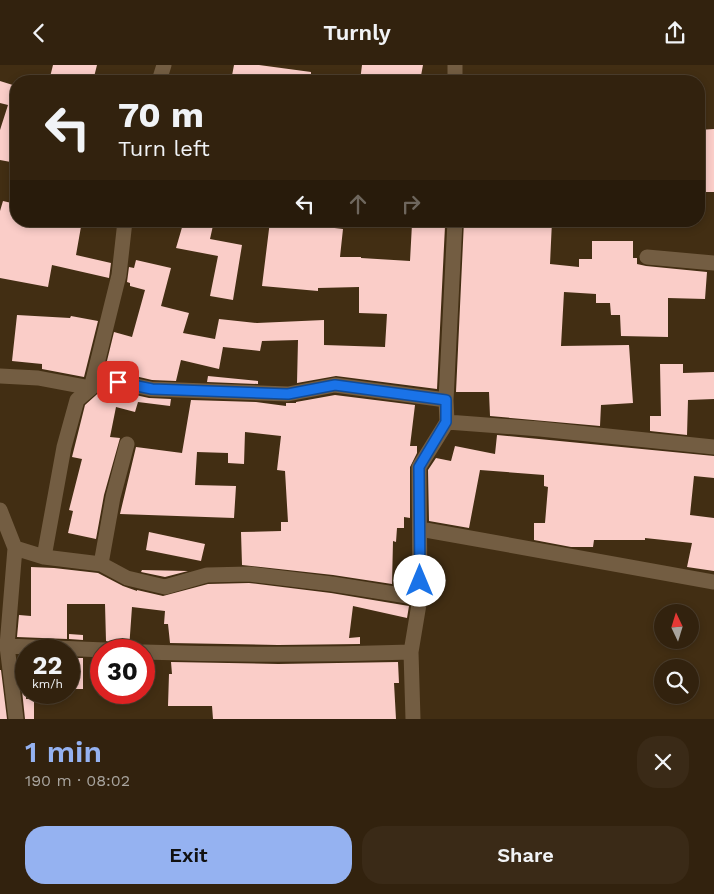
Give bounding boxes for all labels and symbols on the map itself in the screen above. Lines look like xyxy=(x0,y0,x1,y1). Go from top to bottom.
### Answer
pin xyxy=(97,361,139,403)
position arrow xyxy=(393,554,445,606)
north arrow xyxy=(654,604,699,649)
speed limit sign: 30 xyxy=(90,639,155,704)

